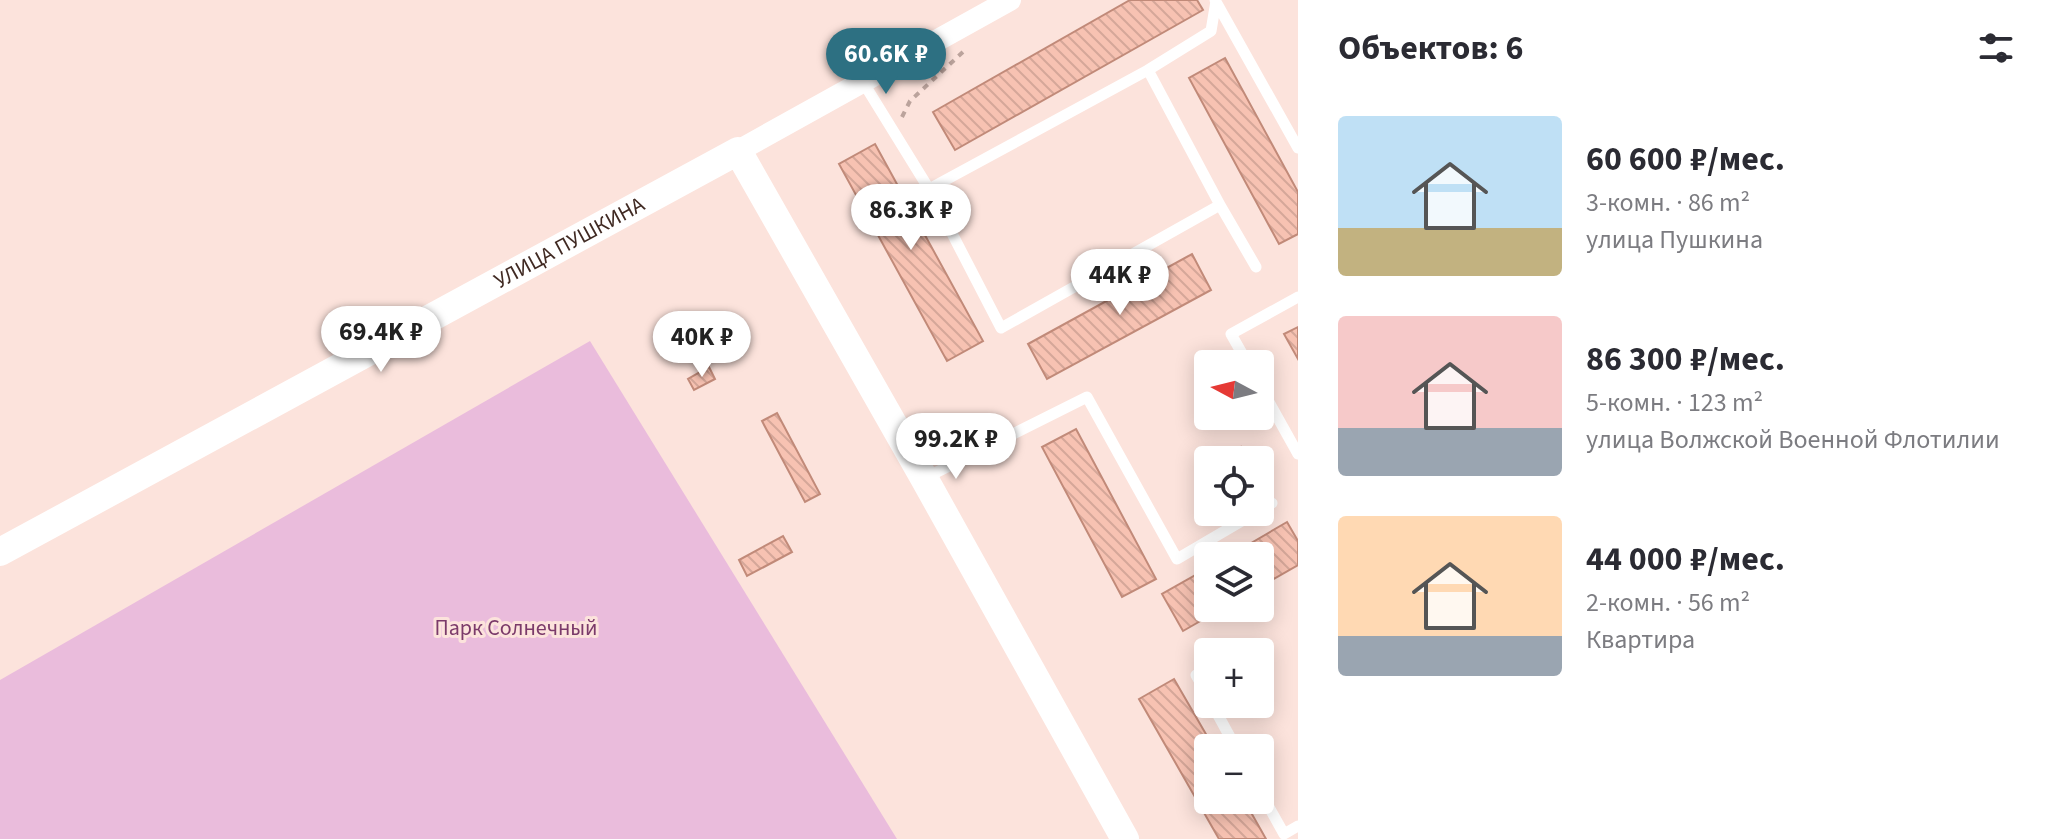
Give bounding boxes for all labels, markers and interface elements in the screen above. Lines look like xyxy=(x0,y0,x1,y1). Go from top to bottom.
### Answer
text: Объектов: 6 xyxy=(1338,24,1523,73)
icon: filters xyxy=(1974,26,2018,70)
pin: 60.6K ₽ xyxy=(812,28,960,96)
text: 60.6K ₽ xyxy=(844,35,928,72)
text: 60 600 ₽/мес. xyxy=(1586,135,1785,184)
icon: home xyxy=(1402,148,1498,244)
pin: 86.3K ₽ xyxy=(837,184,985,252)
text: 3-комн. · 86 m² xyxy=(1586,184,1750,221)
street label: УЛИЦА ПУШКИНА xyxy=(488,189,650,297)
text: 86.3K ₽ xyxy=(869,191,953,228)
text: улица Пушкина xyxy=(1586,221,1763,258)
pin: 44K ₽ xyxy=(1064,249,1176,317)
text: 44K ₽ xyxy=(1089,256,1151,293)
pin: 69.4K ₽ xyxy=(307,306,455,374)
pin: 40K ₽ xyxy=(646,311,758,379)
text: 69.4K ₽ xyxy=(339,313,423,350)
text: 40K ₽ xyxy=(671,318,733,355)
text: 86 300 ₽/мес. xyxy=(1586,335,1785,384)
icon: home xyxy=(1402,348,1498,444)
north arrow xyxy=(1194,350,1274,430)
map controls xyxy=(1194,350,1274,814)
text: 5-комн. · 123 m² xyxy=(1586,384,1763,421)
pin: 99.2K ₽ xyxy=(882,413,1030,481)
text: 99.2K ₽ xyxy=(914,420,998,457)
text: улица Волжской Военной Флотилии xyxy=(1586,421,2000,458)
button: locate xyxy=(1194,446,1274,526)
text: 44 000 ₽/мес. xyxy=(1586,535,1785,584)
button: layers xyxy=(1194,542,1274,622)
icon: home xyxy=(1402,548,1498,644)
text: 2-комн. · 56 m² xyxy=(1586,584,1750,621)
park label: Парк Солнечный xyxy=(434,612,598,644)
text: Квартира xyxy=(1586,621,1695,658)
button: + xyxy=(1194,638,1274,718)
button: − xyxy=(1194,734,1274,814)

